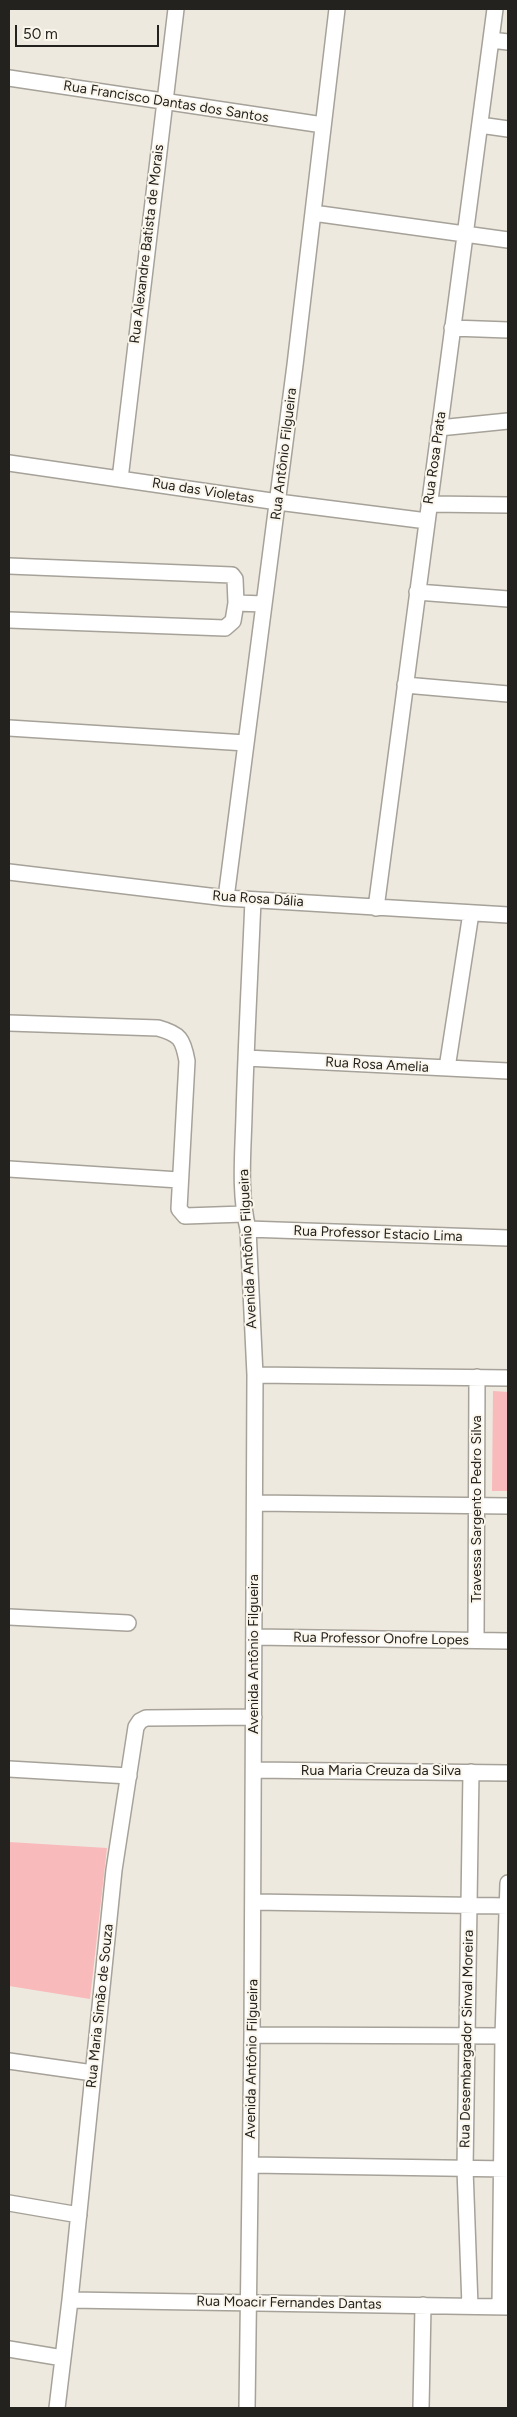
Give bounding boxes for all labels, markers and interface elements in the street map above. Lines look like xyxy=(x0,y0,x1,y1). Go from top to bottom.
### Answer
scale bar xyxy=(18,15,161,47)
text: 50 m xyxy=(23,25,58,43)
street label: Rua Francisco Dantas dos Santos xyxy=(62,77,270,127)
street label: Rua Alexandre Batista de Morais xyxy=(126,144,168,344)
street label: Rua Antônio Filgueira xyxy=(268,387,300,521)
street label: Rua Rosa Prata xyxy=(420,411,450,505)
street label: Rua das Violetas xyxy=(151,475,255,507)
street label: Rua Rosa Dália xyxy=(212,887,304,911)
street label: Rua Rosa Amelia xyxy=(325,1054,429,1076)
street label: Avenida Antônio Filgueira xyxy=(235,1169,261,1329)
street label: Rua Professor Estacio Lima xyxy=(293,1223,463,1245)
street label: Travessa Sargento Pedro Silva xyxy=(469,1415,485,1603)
street label: Avenida Antônio Filgueira xyxy=(246,1574,262,1734)
street label: Rua Professor Onofre Lopes xyxy=(293,1629,469,1649)
street label: Rua Maria Creuza da Silva xyxy=(301,1763,461,1779)
street label: Rua Maria Simão de Souza xyxy=(83,1923,117,2089)
street label: Rua Desembargador Sinval Moreira xyxy=(457,1930,477,2148)
street label: Avenida Antônio Filgueira xyxy=(242,1979,262,2139)
street label: Rua Moacir Fernandes Dantas xyxy=(196,2293,382,2313)

